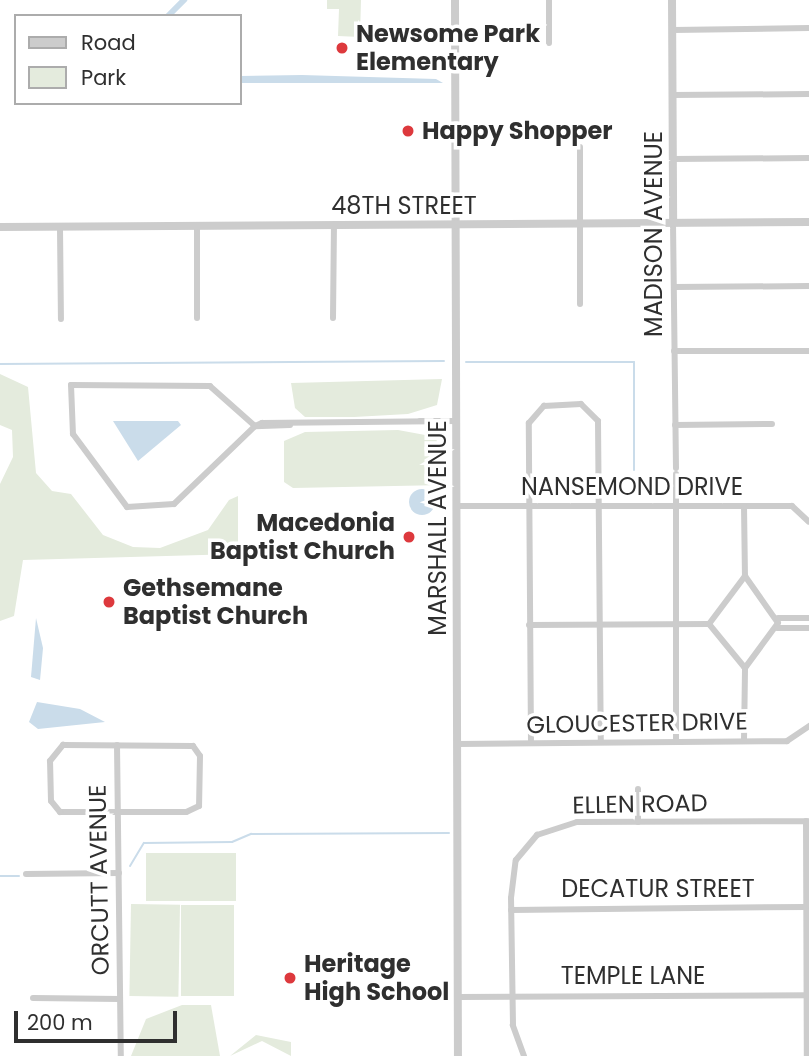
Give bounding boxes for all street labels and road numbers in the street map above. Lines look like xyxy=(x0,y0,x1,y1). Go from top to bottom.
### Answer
street label: MADISON AVENUE xyxy=(640,131,668,337)
street label: 48TH STREET xyxy=(331,192,477,220)
street label: MARSHALL AVENUE xyxy=(424,420,452,636)
street label: NANSEMOND DRIVE xyxy=(521,473,743,501)
street label: GLOUCESTER DRIVE xyxy=(526,707,748,739)
street label: ORCUTT AVENUE xyxy=(83,784,115,976)
street label: ELLEN ROAD xyxy=(572,788,708,820)
street label: DECATUR STREET xyxy=(561,875,755,903)
street label: TEMPLE LANE xyxy=(561,962,705,990)

